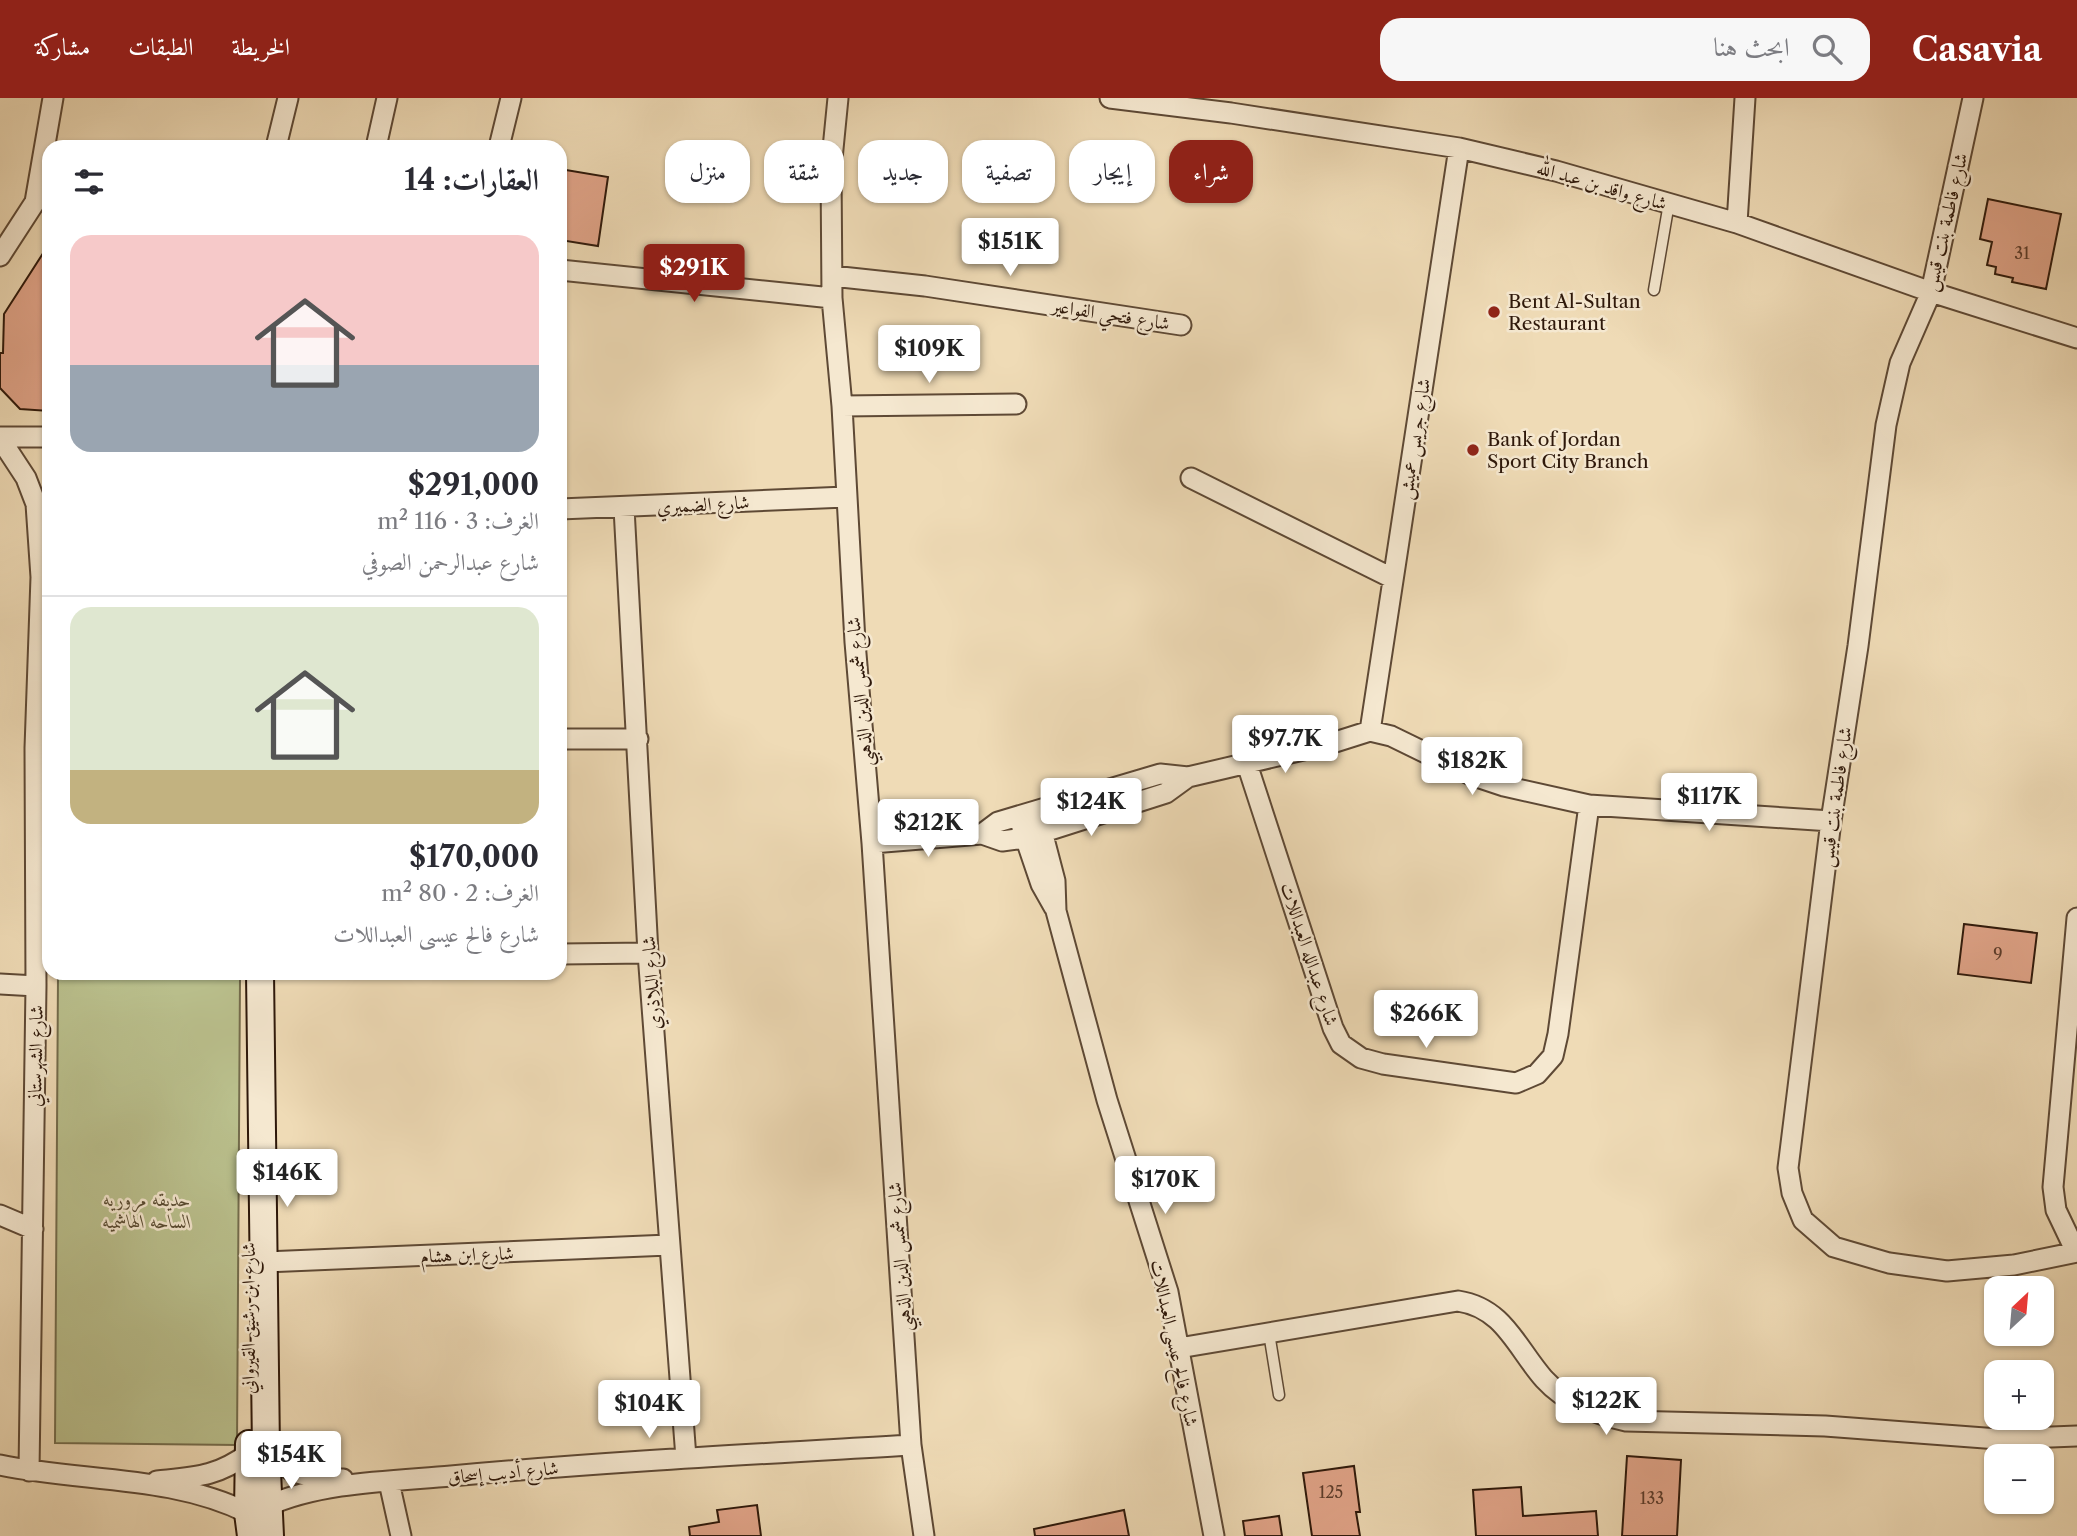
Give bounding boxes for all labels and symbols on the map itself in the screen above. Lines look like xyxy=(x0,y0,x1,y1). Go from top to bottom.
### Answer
street label: شارع فاطمة بنت قيس xyxy=(1918,151,1977,295)
street label: شارع واقد بن عبد الله xyxy=(1533,153,1670,219)
pin: $151K xyxy=(961,218,1059,278)
house number: 31 xyxy=(2014,243,2030,263)
pin: $291K xyxy=(645,244,743,304)
place label: Bent Al-Sultan Restaurant xyxy=(1508,290,1641,335)
street label: شارع فتحي الفواعير xyxy=(1047,293,1172,342)
marker: Bent Al-Sultan Restaurant xyxy=(1486,304,1502,320)
pin: $109K xyxy=(880,326,978,385)
street label: شارع جريس عميش xyxy=(1394,377,1439,502)
place label: Bank of Jordan Sport City Branch xyxy=(1487,428,1649,473)
marker: Bank of Jordan Sport City Branch xyxy=(1465,442,1481,458)
street label: شارع الضميري xyxy=(656,491,750,522)
street label: شارع شمس الدين الذهبي xyxy=(842,616,884,768)
pin: $97.7K xyxy=(1228,716,1342,775)
street label: شارع فاطمة بنت قيس xyxy=(1814,725,1861,869)
pin: $182K xyxy=(1423,738,1521,797)
pin: $117K xyxy=(1660,774,1758,833)
pin: $124K xyxy=(1042,778,1140,838)
pin: $212K xyxy=(879,800,977,859)
street label: شارع عبدالله العبداللات xyxy=(1272,880,1344,1030)
street label: شارع البلاذري xyxy=(637,935,670,1031)
house number: 9 xyxy=(1993,944,2003,964)
pin: $266K xyxy=(1377,990,1475,1050)
street label: شارع الشهرستاني xyxy=(23,1005,52,1107)
pin: $146K xyxy=(238,1150,336,1209)
pin: $170K xyxy=(1116,1156,1214,1216)
street label: شارع شمس الدين الذهبي xyxy=(883,1181,923,1333)
park label: حديقه مروريه الساحه الهاشميه xyxy=(103,1188,191,1233)
street label: شارع ابن هشام xyxy=(420,1241,514,1273)
street label: شارع ابن رشيق القيرواني xyxy=(237,1242,264,1394)
street label: شارع فالح عيسى العبداللات xyxy=(1141,1258,1203,1430)
north arrow xyxy=(1984,1276,2054,1346)
pin: $122K xyxy=(1557,1378,1655,1437)
pin: $104K xyxy=(600,1380,698,1440)
pin: $154K xyxy=(242,1432,340,1491)
street label: شارع أديب إسحاق xyxy=(447,1455,560,1493)
house number: 125 xyxy=(1319,1482,1343,1502)
house number: 133 xyxy=(1640,1488,1664,1508)

